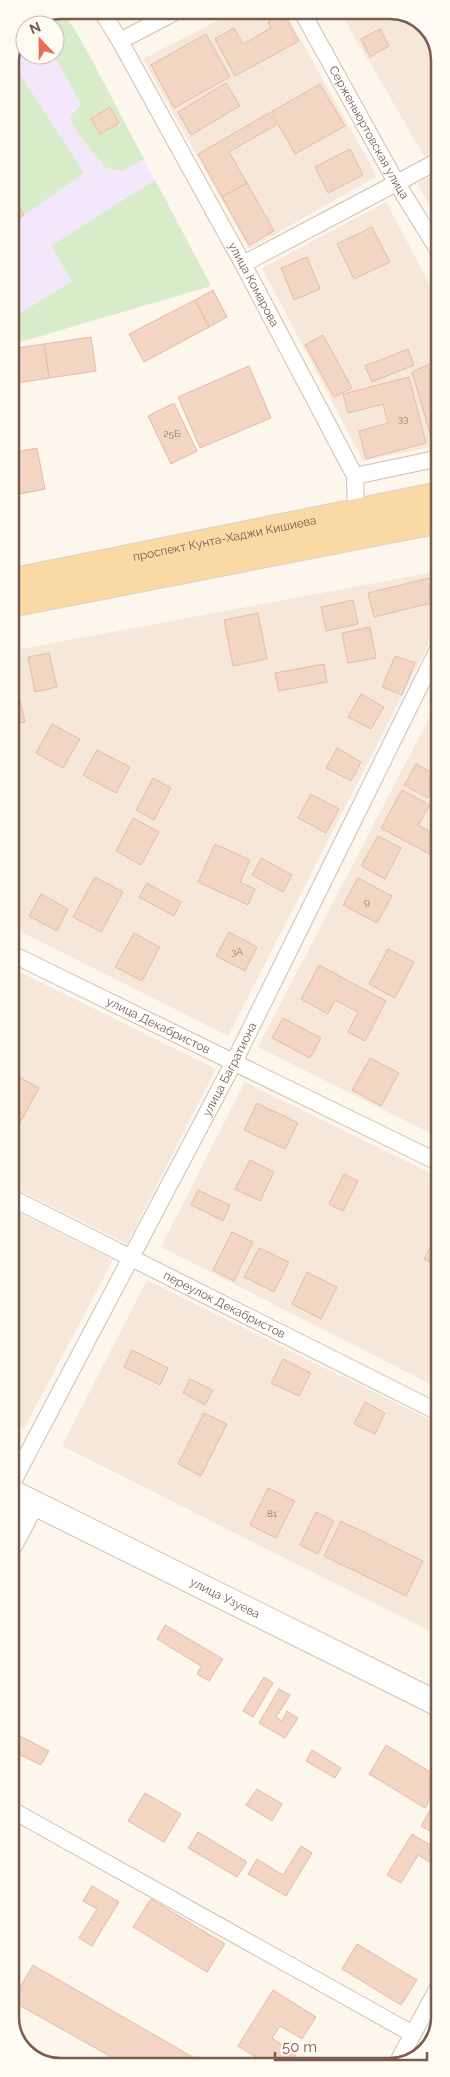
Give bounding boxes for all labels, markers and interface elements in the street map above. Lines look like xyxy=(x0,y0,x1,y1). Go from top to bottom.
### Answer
north arrow xyxy=(15,15,65,65)
text: N xyxy=(27,19,43,37)
street label: Серженьюртовская улица xyxy=(326,63,412,202)
street label: улица Комарова xyxy=(225,240,282,329)
house number: 33 xyxy=(398,413,408,424)
house number: 25Б xyxy=(163,428,181,439)
street label: проспект Кунта-Хаджи Кишиева xyxy=(132,513,318,564)
house number: 9 xyxy=(364,896,370,907)
house number: 3А xyxy=(231,946,243,957)
street label: улица Декабристов xyxy=(104,994,212,1057)
street label: улица Багратиона xyxy=(200,1020,260,1119)
street label: переулок Декабристов xyxy=(161,1268,288,1341)
house number: 81 xyxy=(267,1508,278,1519)
street label: улица Узуева xyxy=(188,1575,262,1621)
scale bar xyxy=(275,2030,428,2062)
text: 50 m xyxy=(282,2038,317,2056)

